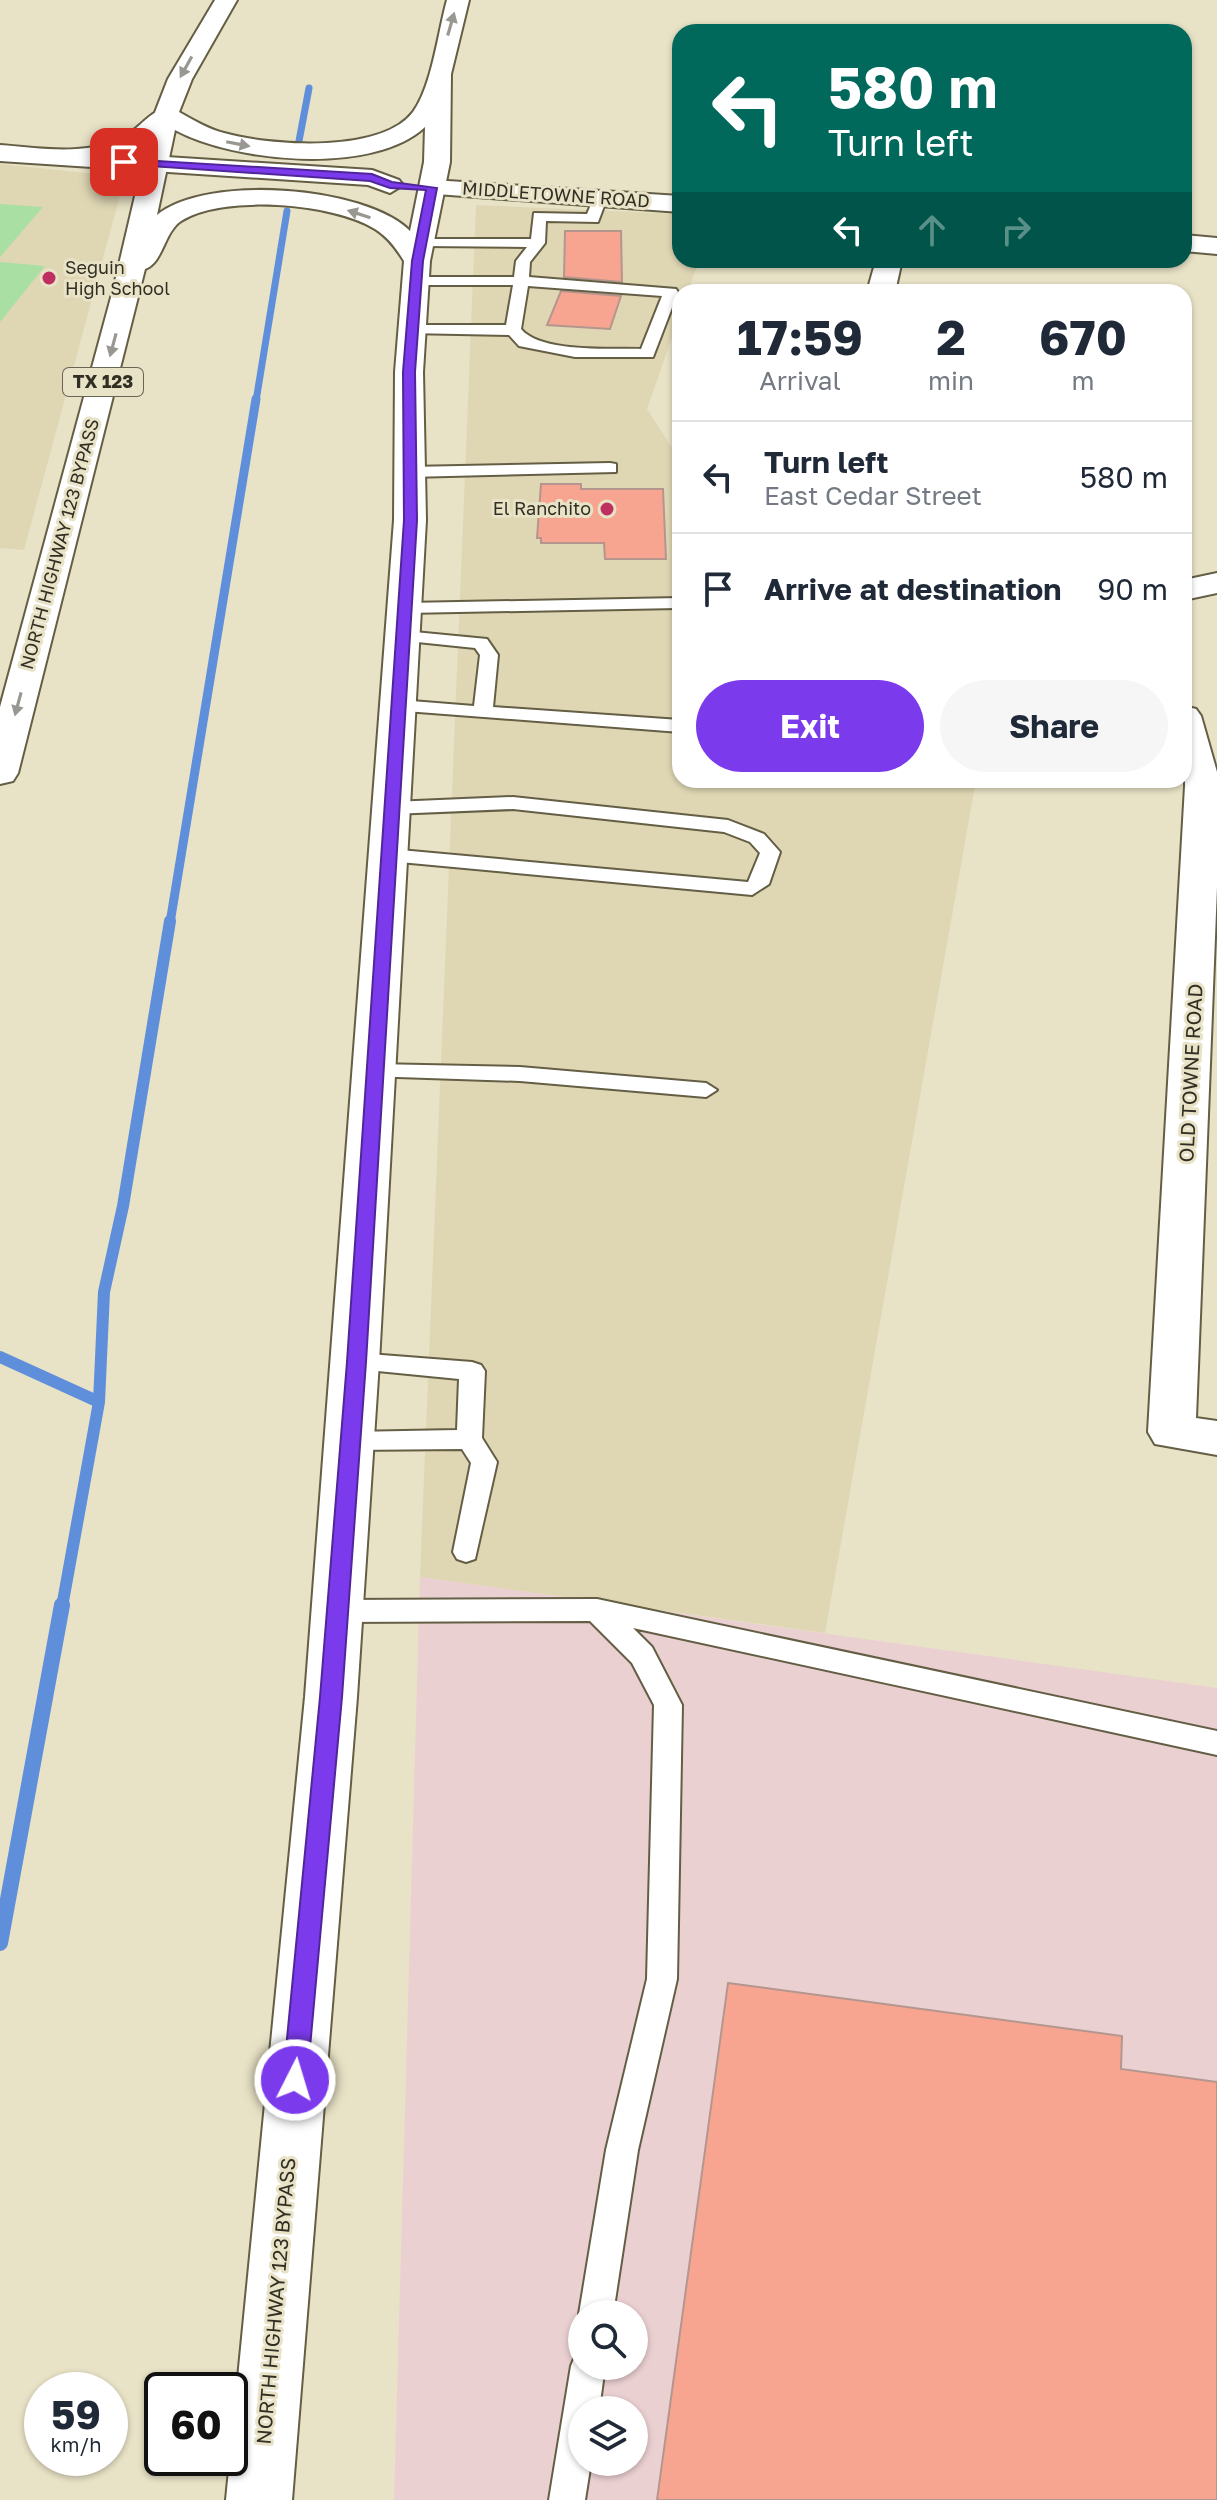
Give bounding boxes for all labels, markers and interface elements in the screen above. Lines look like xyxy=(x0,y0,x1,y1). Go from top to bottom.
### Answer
one-way arrow xyxy=(445,11,457,36)
text: 580 m xyxy=(828,53,997,120)
one-way arrow xyxy=(180,56,194,78)
icon: left xyxy=(696,56,800,160)
text: Turn left xyxy=(828,121,974,164)
pin xyxy=(90,128,158,196)
one-way arrow xyxy=(226,138,251,150)
icon: arrive xyxy=(102,140,146,184)
street label: MIDDLETOWNE ROAD xyxy=(462,176,651,212)
one-way arrow xyxy=(347,207,371,219)
icon: left xyxy=(826,208,870,252)
icon: ahead xyxy=(910,208,954,252)
icon: right xyxy=(994,208,1038,252)
place label: Seguin High School xyxy=(65,256,170,299)
marker: Seguin High School xyxy=(40,269,58,287)
text: 17:59 xyxy=(737,308,863,366)
text: 2 xyxy=(936,308,966,366)
text: 670 xyxy=(1039,308,1127,366)
one-way arrow xyxy=(106,333,119,357)
text: Arrival xyxy=(759,365,841,396)
text: min xyxy=(928,365,974,396)
text: m xyxy=(1071,365,1095,396)
road number: TX 123 xyxy=(63,368,143,396)
street label: NORTH HIGHWAY 123 BYPASS xyxy=(15,416,103,672)
text: Turn left xyxy=(764,444,889,480)
icon: left xyxy=(696,455,740,499)
text: 580 m xyxy=(1080,459,1168,495)
text: East Cedar Street xyxy=(764,480,982,511)
place label: El Ranchito xyxy=(493,497,591,519)
marker: El Ranchito xyxy=(598,500,616,518)
icon: arrive xyxy=(696,567,740,611)
text: Arrive at destination xyxy=(764,571,1061,607)
text: 90 m xyxy=(1097,571,1168,607)
button: Exit xyxy=(696,680,924,772)
button: Share xyxy=(940,680,1168,772)
one-way arrow xyxy=(12,692,24,717)
street label: OLD TOWNE ROAD xyxy=(1173,983,1207,1163)
position arrow xyxy=(253,2038,337,2122)
street label: NORTH HIGHWAY 123 BYPASS xyxy=(251,2157,299,2445)
map controls xyxy=(568,2300,648,2476)
button: search xyxy=(568,2300,648,2380)
speed limit sign: 60 xyxy=(144,2372,248,2476)
text: 59 xyxy=(51,2390,101,2438)
button: layers xyxy=(568,2396,648,2476)
text: km/h xyxy=(51,2432,101,2456)

